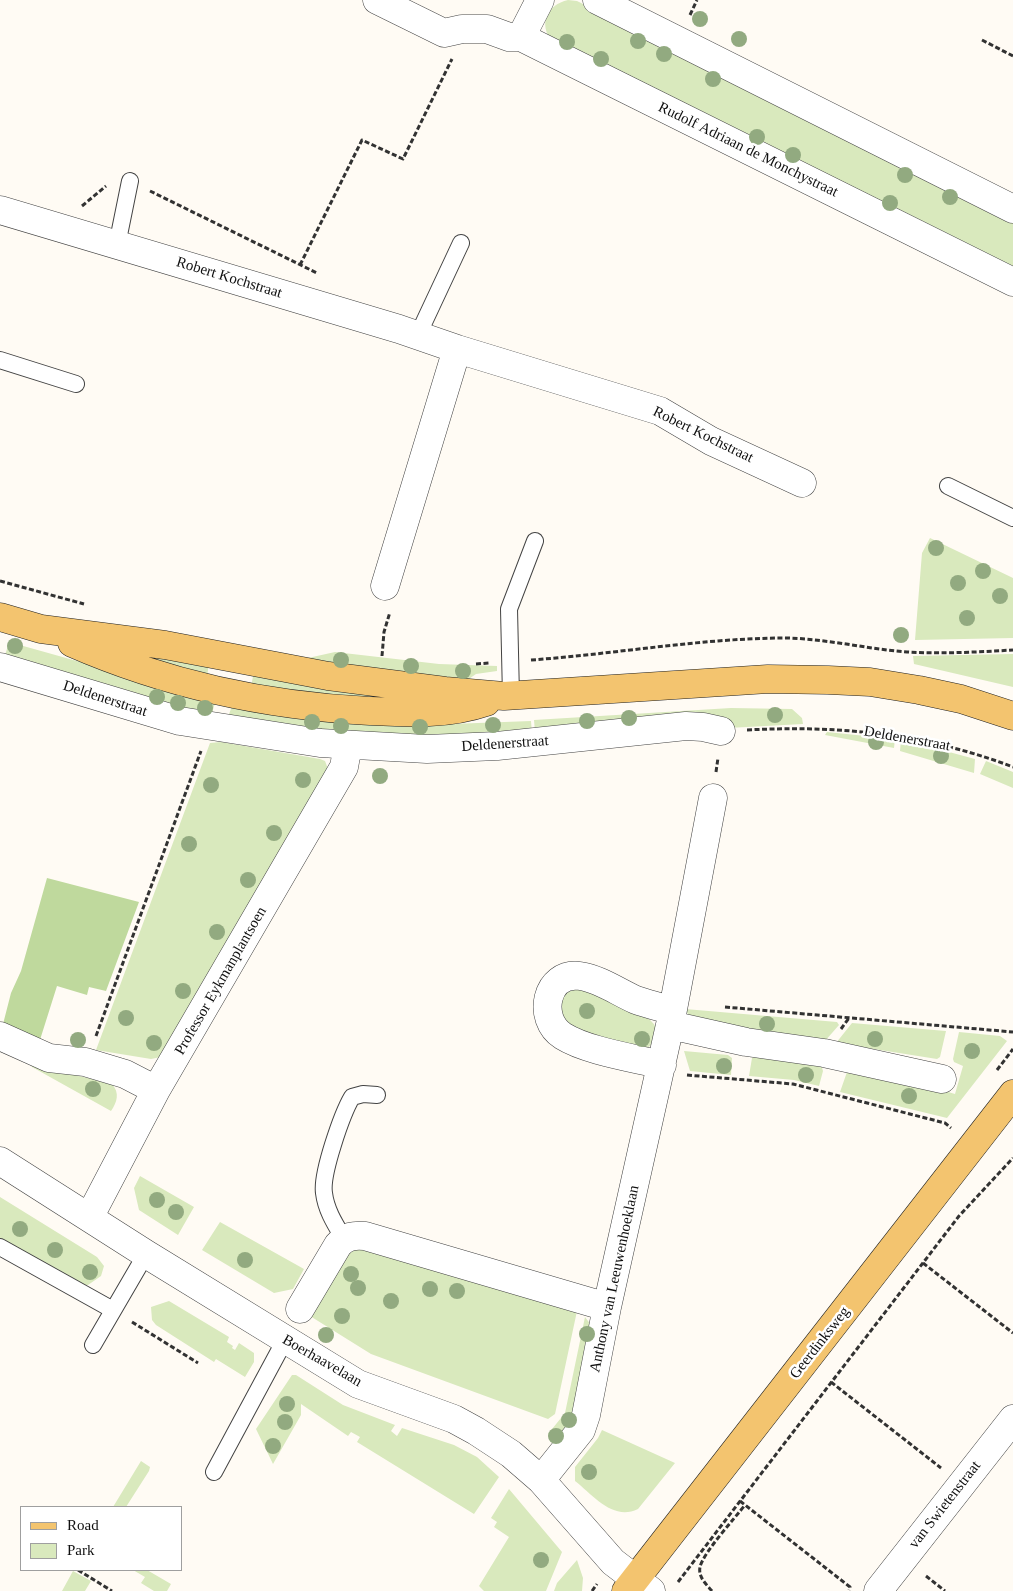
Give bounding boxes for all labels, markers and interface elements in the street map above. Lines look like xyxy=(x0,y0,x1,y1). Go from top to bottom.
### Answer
street label: Rudolf Adriaan de Monchystraat xyxy=(655,99,841,201)
street label: Robert Kochstraat xyxy=(174,253,284,303)
street label: Robert Kochstraat xyxy=(650,403,756,467)
street label: Deldenerstraat xyxy=(61,677,149,721)
street label: Deldenerstraat xyxy=(862,723,952,755)
street label: Deldenerstraat xyxy=(461,732,549,756)
street label: Professor Eykmanplantsoen xyxy=(171,904,271,1058)
street label: Anthony van Leeuwenhoeklaan xyxy=(586,1184,644,1374)
street label: Geerdinksweg xyxy=(786,1303,854,1383)
street label: Boerhaavelaan xyxy=(279,1331,365,1391)
street label: van Swietenstraat xyxy=(905,1458,985,1552)
legend xyxy=(20,1506,182,1571)
text: Road xyxy=(67,1517,99,1533)
text: Park xyxy=(67,1542,95,1558)

